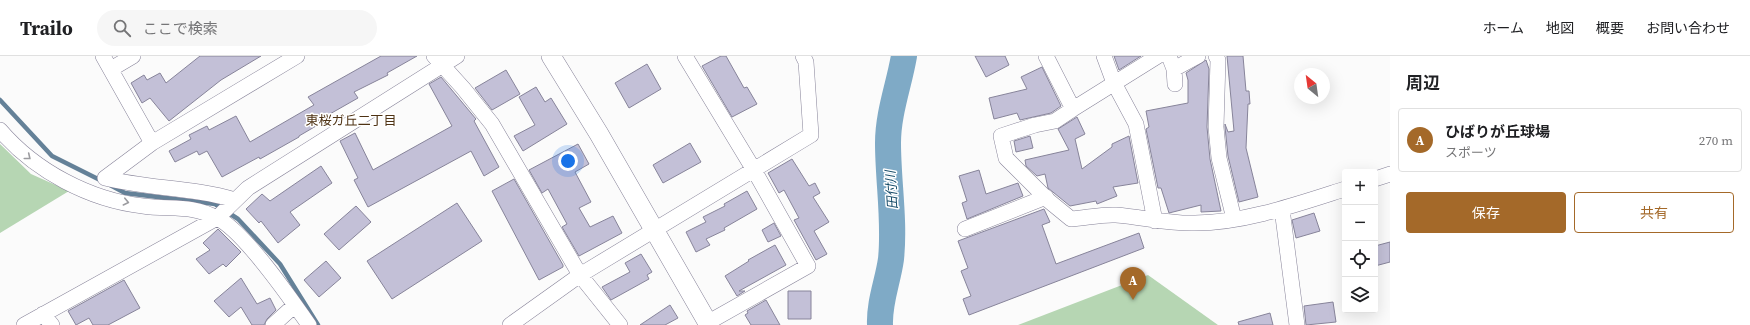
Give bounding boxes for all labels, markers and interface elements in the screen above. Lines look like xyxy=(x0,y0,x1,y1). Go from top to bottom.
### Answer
search box xyxy=(97,10,377,46)
text: Trailo xyxy=(20,15,73,41)
icon: search xyxy=(111,17,133,39)
text: ここで検索 xyxy=(143,18,218,39)
text: ホーム xyxy=(1482,18,1524,38)
text: 地図 xyxy=(1546,18,1574,38)
text: 概要 xyxy=(1596,18,1624,38)
text: お問い合わせ xyxy=(1646,18,1730,38)
north arrow xyxy=(1294,68,1330,104)
text: 周辺 xyxy=(1406,71,1440,95)
district label: 東桜ガ丘二丁目 xyxy=(305,112,397,129)
text: ひばりが丘球場 xyxy=(1445,121,1550,142)
text: A xyxy=(1416,132,1424,149)
text: 270 m xyxy=(1699,132,1733,149)
text: スポーツ xyxy=(1445,144,1497,161)
your location xyxy=(558,151,578,171)
one-way arrow xyxy=(23,152,30,159)
water label: 田付川 xyxy=(882,168,901,210)
map controls xyxy=(1342,169,1378,313)
button: + xyxy=(1342,169,1378,205)
button: 保存 xyxy=(1406,192,1566,233)
button: 共有 xyxy=(1574,192,1734,233)
one-way arrow xyxy=(122,198,129,206)
button: − xyxy=(1342,205,1378,241)
button: locate xyxy=(1342,241,1378,277)
pin: A xyxy=(1120,267,1146,300)
button: layers xyxy=(1342,277,1378,313)

